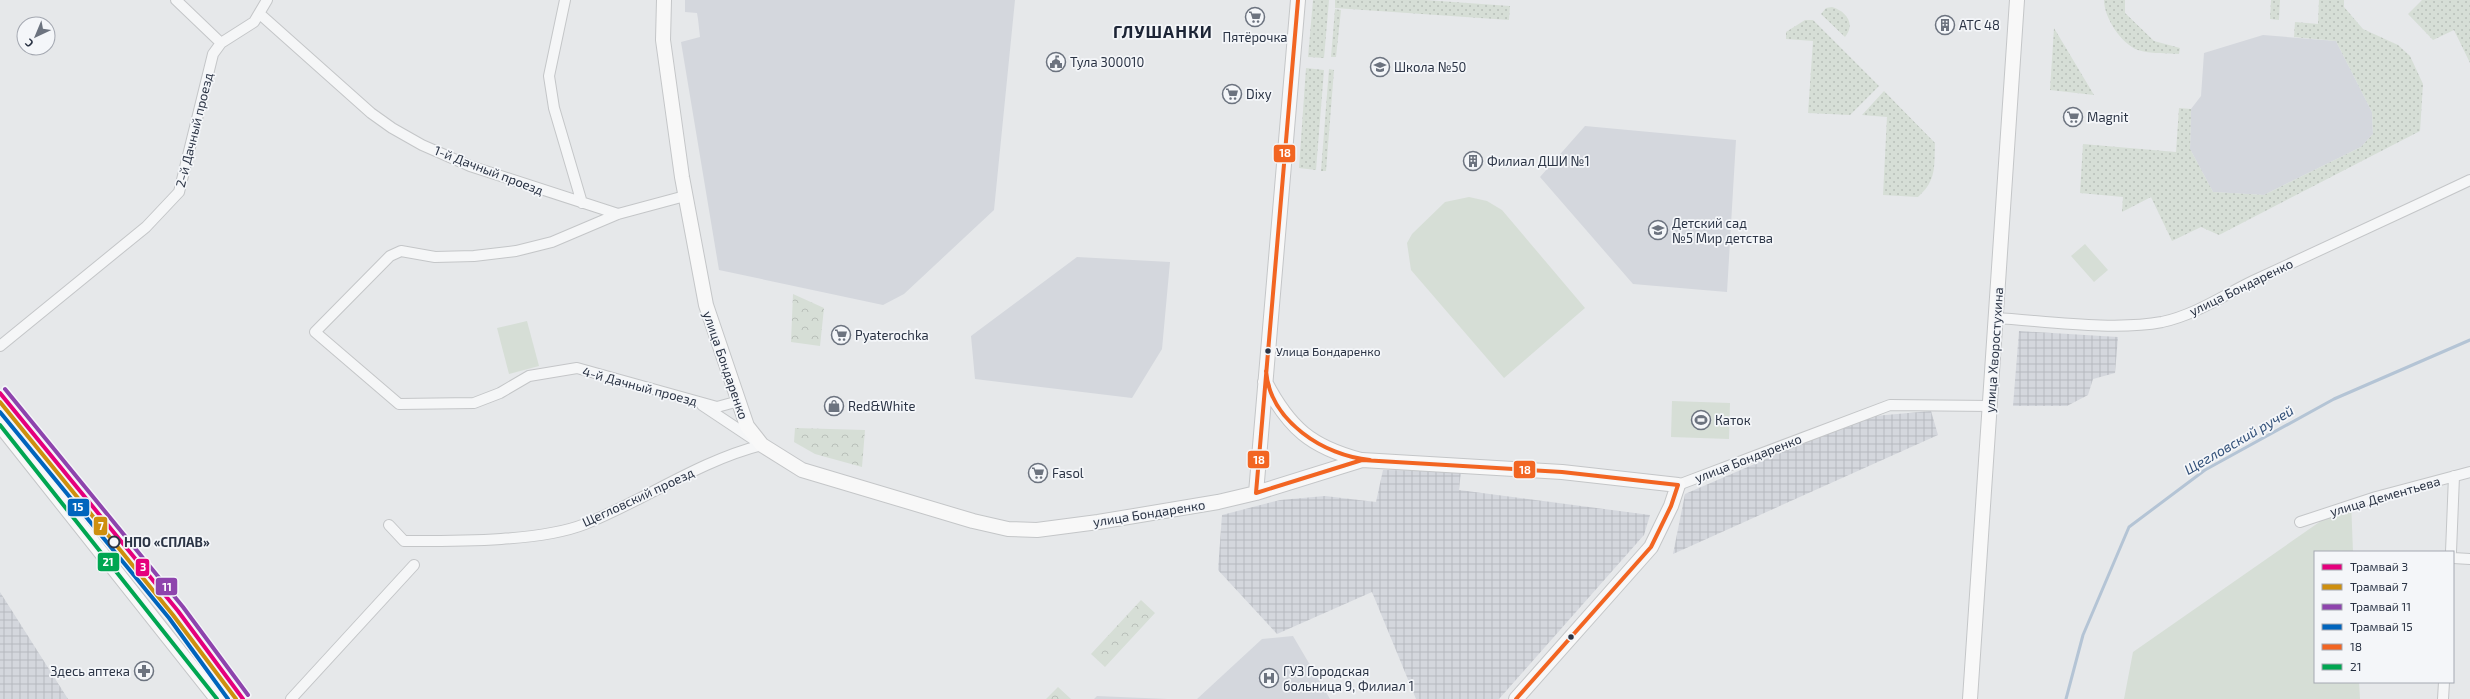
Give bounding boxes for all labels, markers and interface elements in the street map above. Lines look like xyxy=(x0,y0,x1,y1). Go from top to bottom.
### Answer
supermarket icon: Пятёрочка xyxy=(1244,6,1266,28)
building icon: АТС 48 xyxy=(1934,14,1956,36)
north arrow xyxy=(16,16,56,56)
place label: АТС 48 xyxy=(1959,17,2000,33)
district label: ГЛУШАНКИ xyxy=(1113,21,1213,41)
place label: Пятёрочка xyxy=(1222,29,1288,45)
text: С xyxy=(21,36,36,50)
public building icon: Тула 300010 xyxy=(1045,51,1067,73)
place label: Тула 300010 xyxy=(1070,54,1144,70)
school or university icon: Школа №50 xyxy=(1369,56,1391,78)
place label: Школа №50 xyxy=(1394,59,1466,75)
street label: 2-й Дачный проезд xyxy=(172,71,216,189)
supermarket icon: Dixy xyxy=(1221,83,1243,105)
place label: Dixy xyxy=(1246,86,1272,102)
supermarket icon: Magnit xyxy=(2062,106,2084,128)
place label: Magnit xyxy=(2087,109,2129,125)
street label: 1-й Дачный проезд xyxy=(432,142,546,198)
line badge: 18 xyxy=(1273,144,1296,163)
text: 18 xyxy=(1279,146,1291,159)
building icon: Филиал ДШИ №1 xyxy=(1462,150,1484,172)
place label: Филиал ДШИ №1 xyxy=(1487,153,1590,169)
place label: Детский сад №5 Мир детства xyxy=(1672,215,1773,246)
school or university icon: Детский сад №5 Мир детства xyxy=(1647,219,1669,241)
street label: улица Бондаренко xyxy=(2187,255,2295,319)
street label: улица Хворостухина xyxy=(1982,287,2006,413)
street label: улица Бондаренко xyxy=(700,309,752,421)
supermarket icon: Pyaterochka xyxy=(830,324,852,346)
place label: Pyaterochka xyxy=(855,327,929,343)
place label: Улица Бондаренко xyxy=(1276,344,1381,358)
marker: Улица Бондаренко xyxy=(1263,346,1273,356)
street label: 4-й Дачный проезд xyxy=(581,363,700,409)
shop icon: Red&White xyxy=(823,395,845,417)
place label: Red&White xyxy=(848,398,915,414)
water label: Щегловский ручей xyxy=(2181,401,2296,478)
sports icon: Каток xyxy=(1690,409,1712,431)
place label: Каток xyxy=(1715,412,1751,428)
street label: улица Бондаренко xyxy=(1692,430,1804,486)
line badge: 18 xyxy=(1247,450,1270,469)
text: 18 xyxy=(1253,453,1265,466)
line badge: 18 xyxy=(1513,460,1536,479)
supermarket icon: Fasol xyxy=(1027,462,1049,484)
text: 18 xyxy=(1519,463,1531,476)
street label: Щегловский проезд xyxy=(580,464,697,530)
place label: Fasol xyxy=(1052,465,1084,481)
street label: улица Дементьева xyxy=(2328,473,2442,519)
street label: улица Бондаренко xyxy=(1092,496,1206,530)
line badge: 15 xyxy=(67,498,90,517)
text: 15 xyxy=(73,500,83,513)
line badge: 7 xyxy=(93,516,108,536)
text: 7 xyxy=(98,519,104,532)
place label: НПО «СПЛАВ» xyxy=(124,534,210,550)
marker: НПО «СПЛАВ» xyxy=(107,535,121,549)
legend xyxy=(2314,551,2454,683)
line badge: 21 xyxy=(97,552,120,572)
text: 21 xyxy=(102,555,114,568)
line badge: 3 xyxy=(135,558,150,577)
text: Трамвай 3 xyxy=(2350,559,2408,573)
text: 3 xyxy=(140,560,146,573)
line badge: 11 xyxy=(155,577,178,596)
text: Трамвай 7 xyxy=(2350,579,2408,593)
text: 11 xyxy=(162,580,172,593)
text: Трамвай 11 xyxy=(2350,599,2411,613)
text: Трамвай 15 xyxy=(2350,619,2413,633)
unlabelled marker xyxy=(1566,632,1576,642)
text: 18 xyxy=(2350,639,2362,653)
text: 21 xyxy=(2350,659,2362,673)
pharmacy icon: Здесь аптека xyxy=(133,660,155,682)
place label: Здесь аптека xyxy=(50,663,130,679)
place label: ГУЗ Городская больница 9, Филиал 1 xyxy=(1283,663,1414,694)
hospital icon: ГУЗ Городская больница 9, Филиал 1 xyxy=(1258,667,1280,689)

